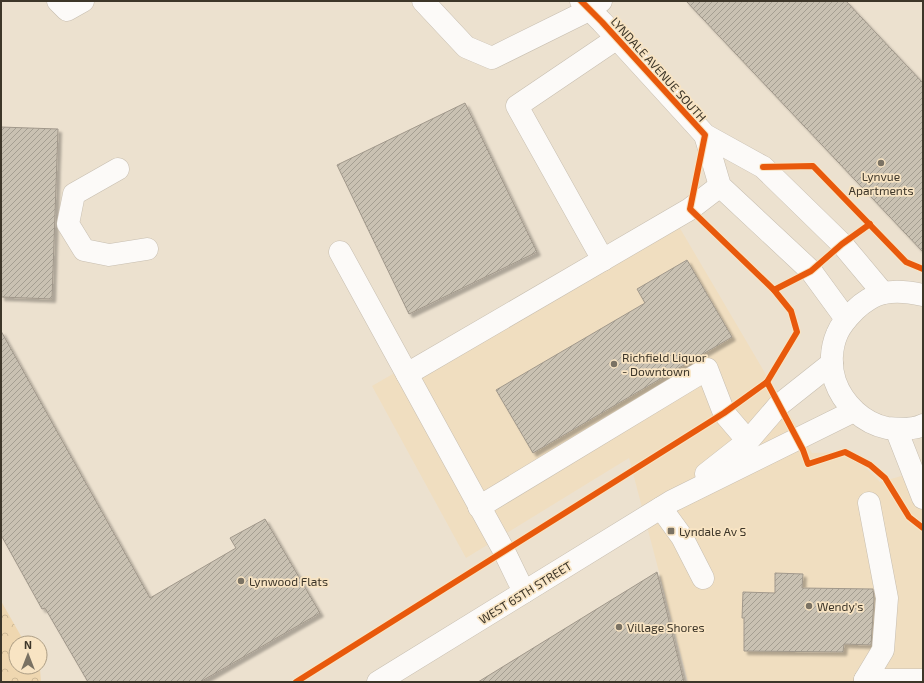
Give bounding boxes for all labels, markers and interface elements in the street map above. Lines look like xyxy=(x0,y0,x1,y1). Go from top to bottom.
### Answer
street label: LYNDALE AVENUE SOUTH xyxy=(608,14,710,124)
marker: Lynvue Apartments xyxy=(876,158,886,168)
place label: Lynvue Apartments xyxy=(849,169,914,197)
place label: Richfield Liquor - Downtown xyxy=(622,350,707,378)
marker: Richfield Liquor - Downtown xyxy=(609,359,619,369)
place label: Lyndale Av S xyxy=(679,524,747,538)
marker: Lyndale Av S xyxy=(666,526,676,536)
street label: WEST 65TH STREET xyxy=(476,558,574,626)
place label: Lynwood Flats xyxy=(249,574,328,588)
marker: Lynwood Flats xyxy=(236,576,246,586)
place label: Wendy's xyxy=(817,599,863,613)
marker: Wendy's xyxy=(804,601,814,611)
place label: Village Shores xyxy=(627,620,705,634)
marker: Village Shores xyxy=(614,622,624,632)
north arrow xyxy=(8,635,48,675)
text: N xyxy=(24,638,32,651)

